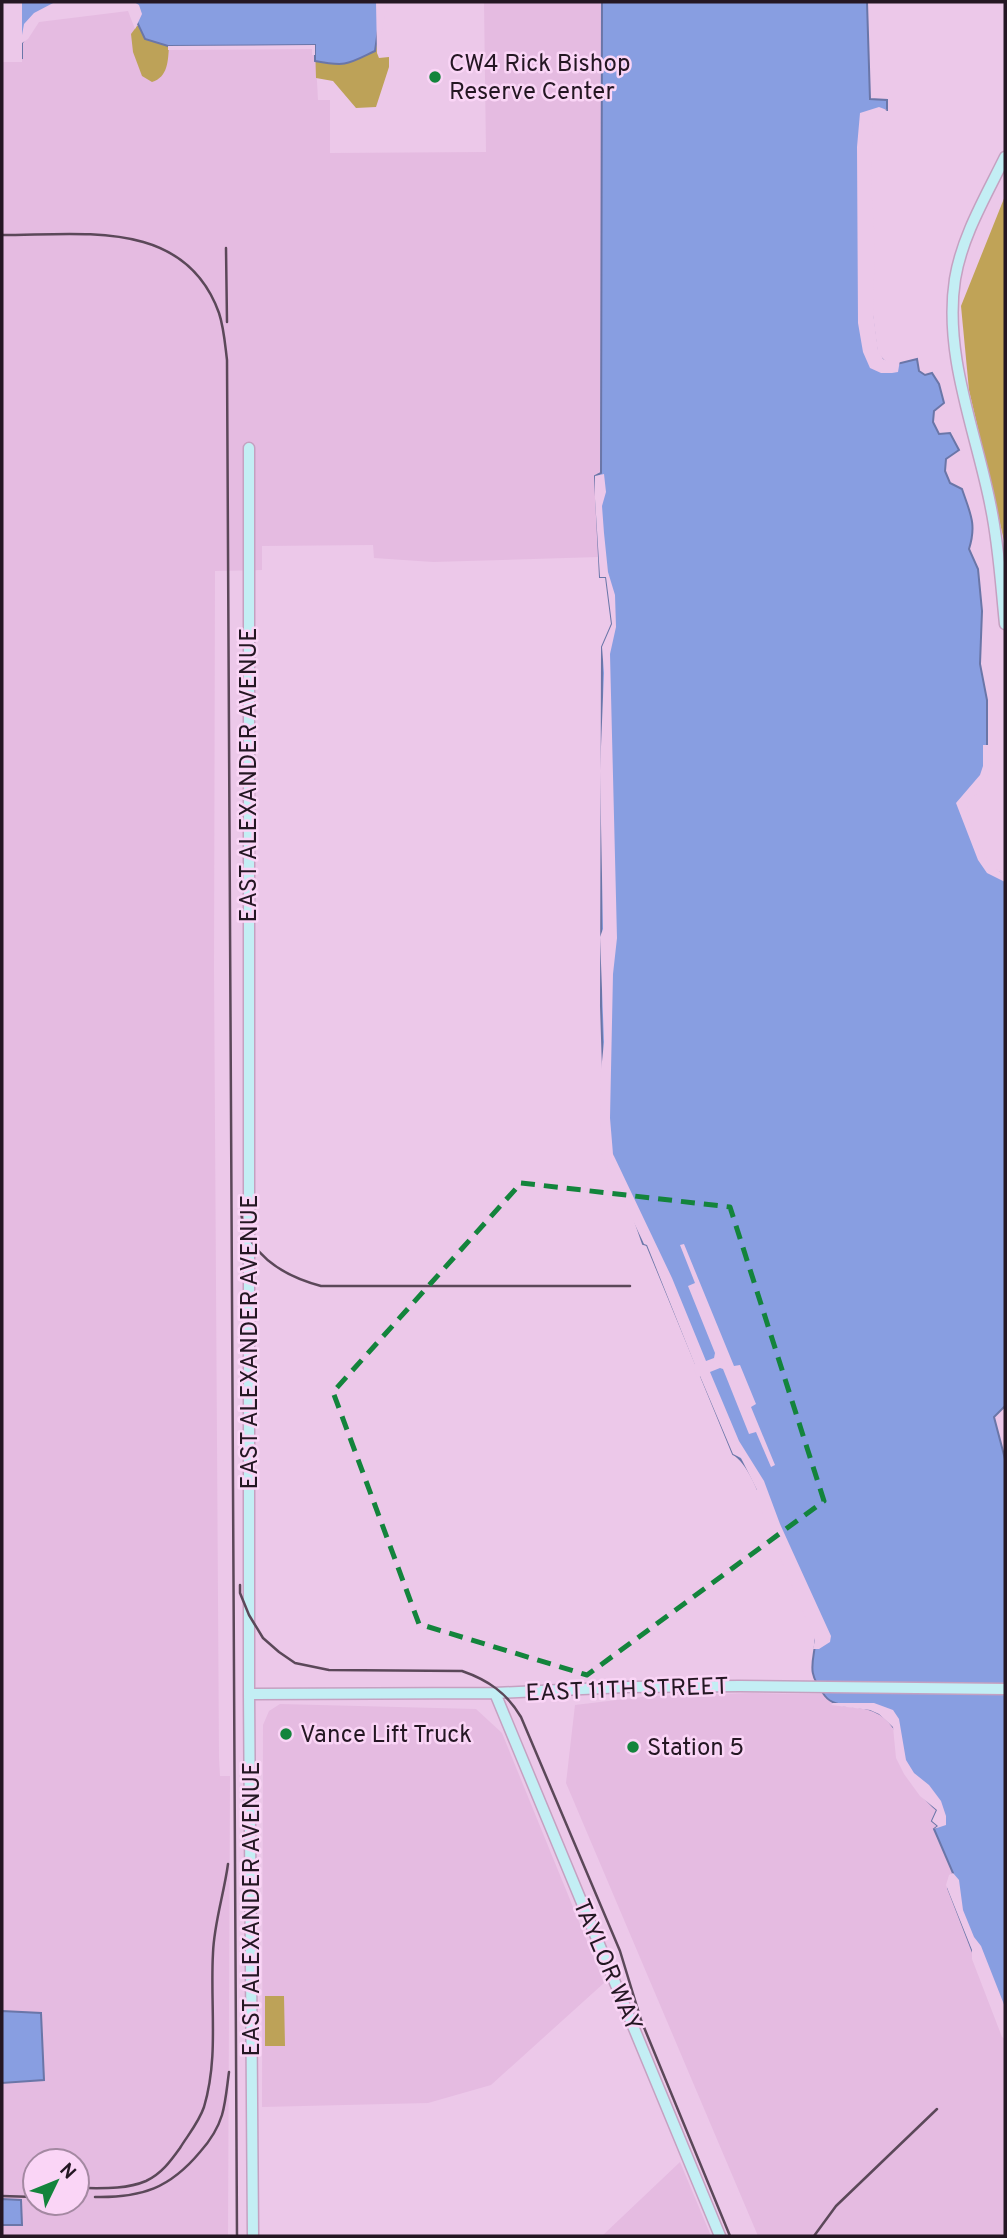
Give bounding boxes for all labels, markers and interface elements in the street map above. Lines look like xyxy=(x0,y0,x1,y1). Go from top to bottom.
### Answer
place label: CW4 Rick Bishop Reserve Center xyxy=(449,50,630,108)
marker: CW4 Rick Bishop Reserve Center xyxy=(427,69,443,85)
street label: EAST ALEXANDER AVENUE xyxy=(235,627,265,923)
street label: EAST ALEXANDER AVENUE xyxy=(236,1194,266,1490)
street label: EAST 11TH STREET xyxy=(525,1672,729,1710)
place label: Vance Lift Truck xyxy=(300,1721,472,1751)
marker: Vance Lift Truck xyxy=(278,1726,294,1742)
place label: Station 5 xyxy=(647,1734,744,1764)
marker: Station 5 xyxy=(625,1739,641,1755)
street label: EAST ALEXANDER AVENUE xyxy=(238,1761,268,2057)
street label: TAYLOR WAY xyxy=(565,1895,647,2036)
north arrow xyxy=(21,2147,91,2217)
text: N xyxy=(54,2159,80,2185)

